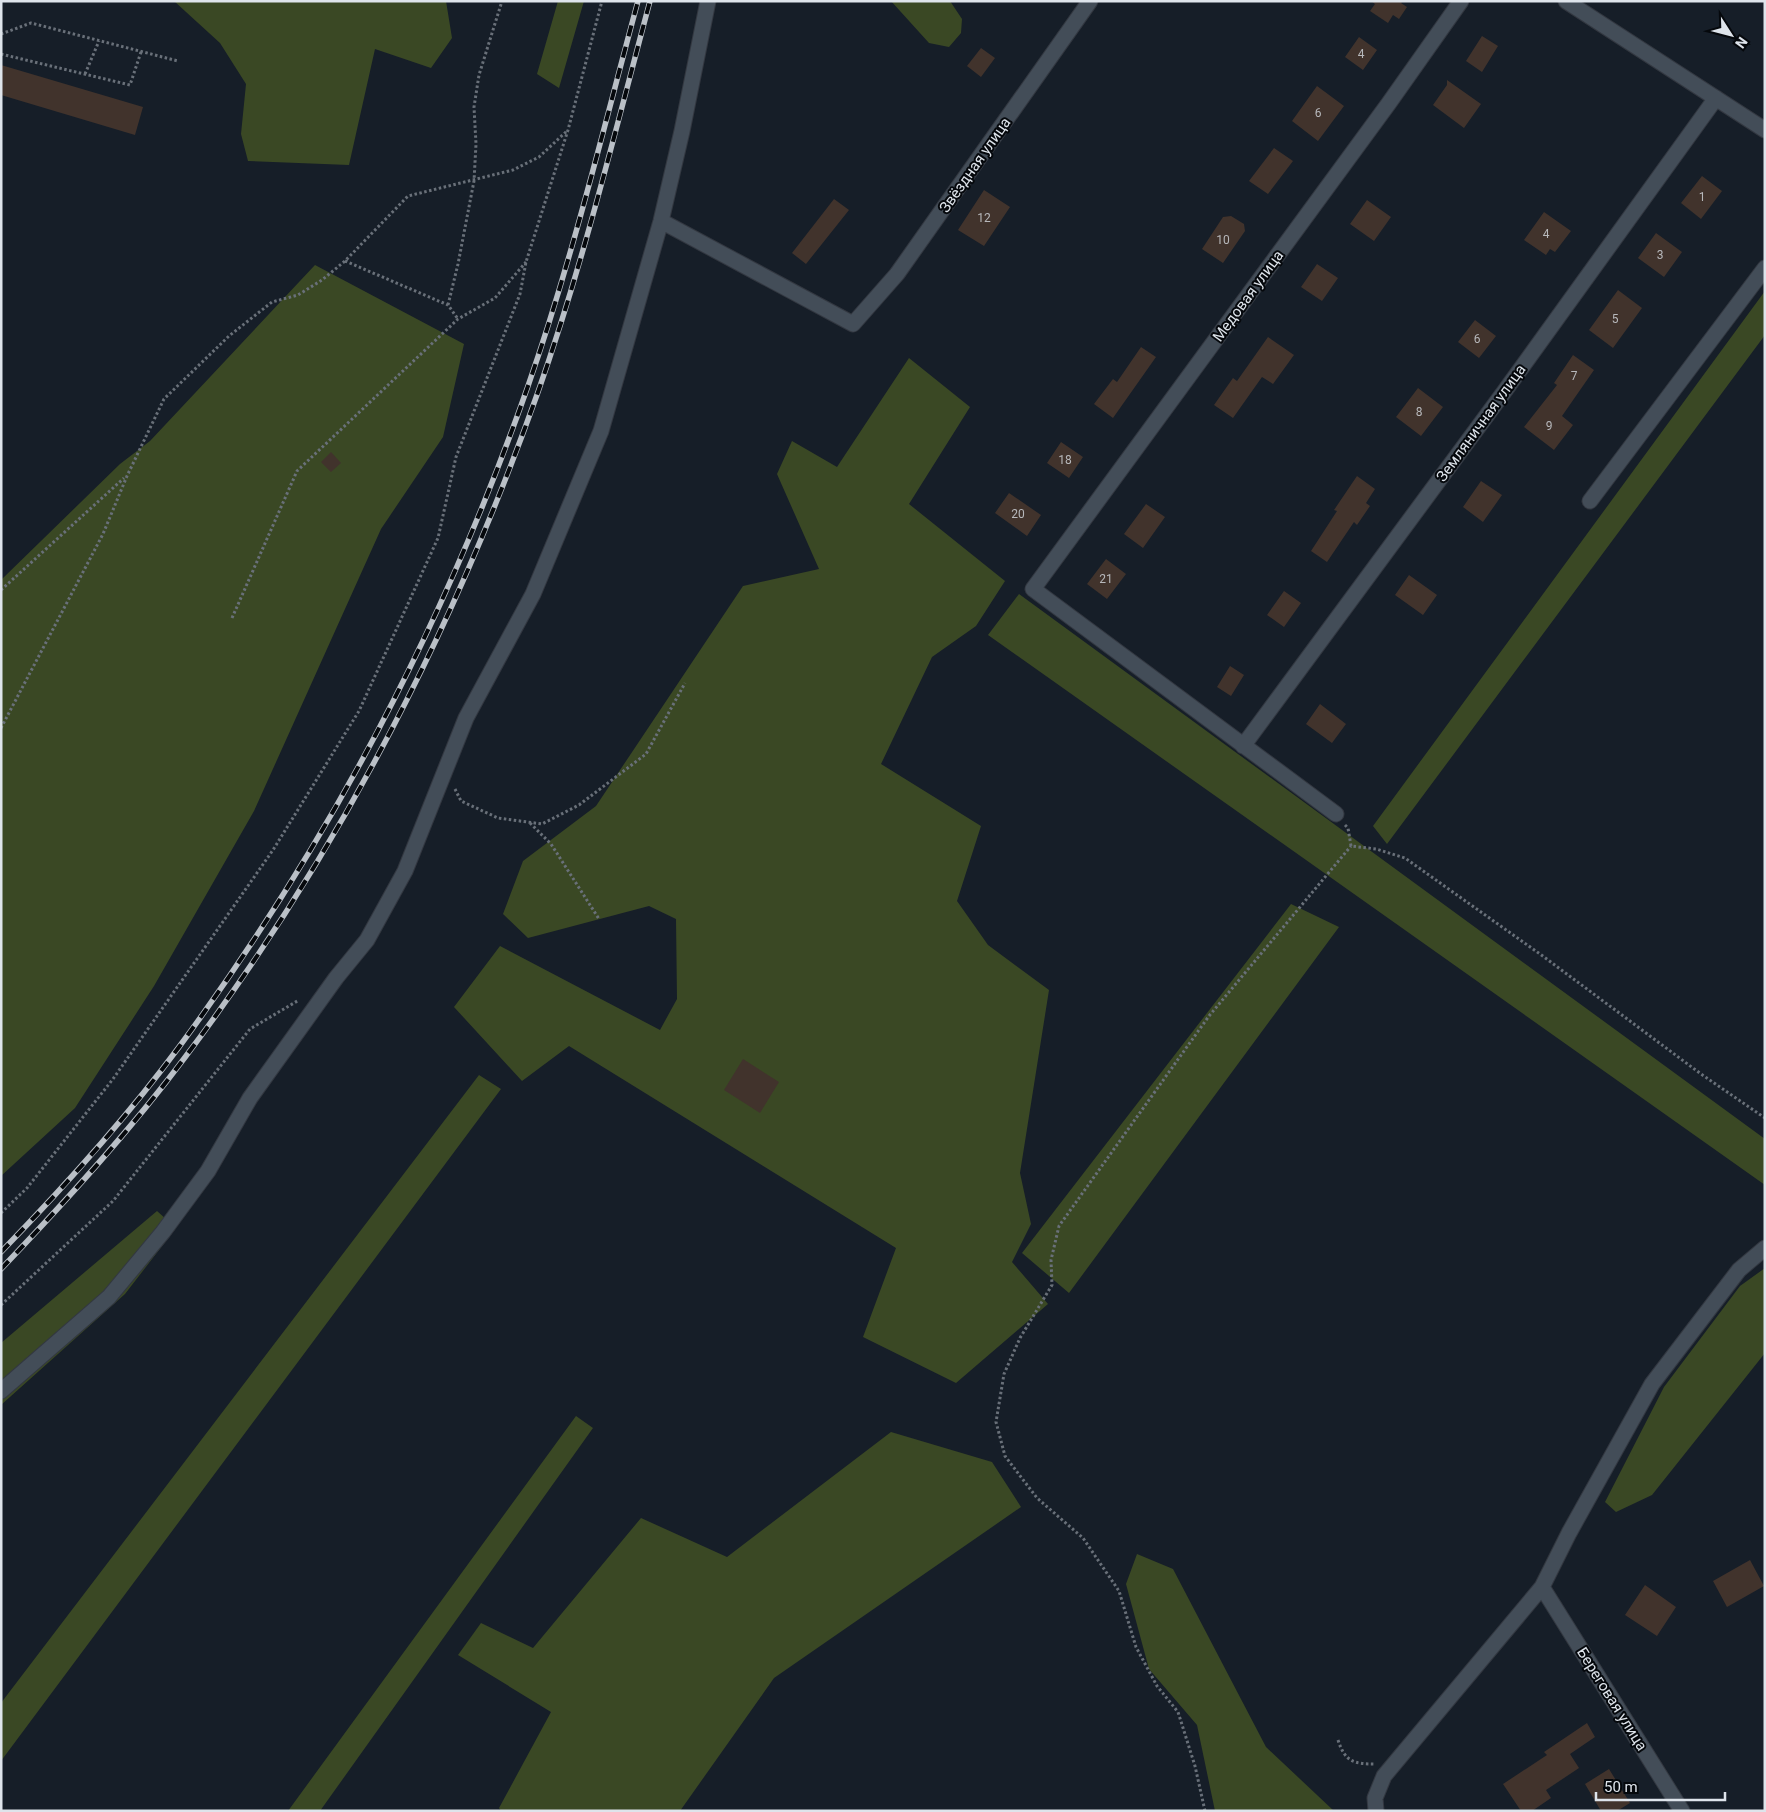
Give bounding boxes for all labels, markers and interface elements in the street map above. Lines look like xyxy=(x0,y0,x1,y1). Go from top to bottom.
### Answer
north arrow xyxy=(1706,10,1756,60)
text: N xyxy=(1732,34,1751,51)
house number: 4 xyxy=(1358,47,1365,61)
house number: 6 xyxy=(1315,106,1322,120)
street label: Звёздная улица xyxy=(935,114,1015,216)
house number: 1 xyxy=(1699,190,1705,204)
house number: 12 xyxy=(977,211,991,225)
house number: 4 xyxy=(1543,227,1550,241)
house number: 10 xyxy=(1216,233,1230,247)
street label: Медовая улица xyxy=(1209,247,1287,345)
house number: 3 xyxy=(1657,248,1663,262)
house number: 5 xyxy=(1612,312,1619,326)
house number: 6 xyxy=(1474,332,1481,346)
street label: Земляничная улица xyxy=(1432,361,1530,485)
house number: 7 xyxy=(1571,369,1578,383)
house number: 8 xyxy=(1416,405,1423,419)
house number: 9 xyxy=(1546,419,1552,433)
house number: 18 xyxy=(1058,453,1072,467)
house number: 20 xyxy=(1011,507,1025,521)
house number: 21 xyxy=(1099,572,1113,586)
street label: Береговая улица xyxy=(1573,1644,1651,1754)
scale bar xyxy=(1596,1770,1725,1802)
text: 50 m xyxy=(1604,1778,1638,1796)

